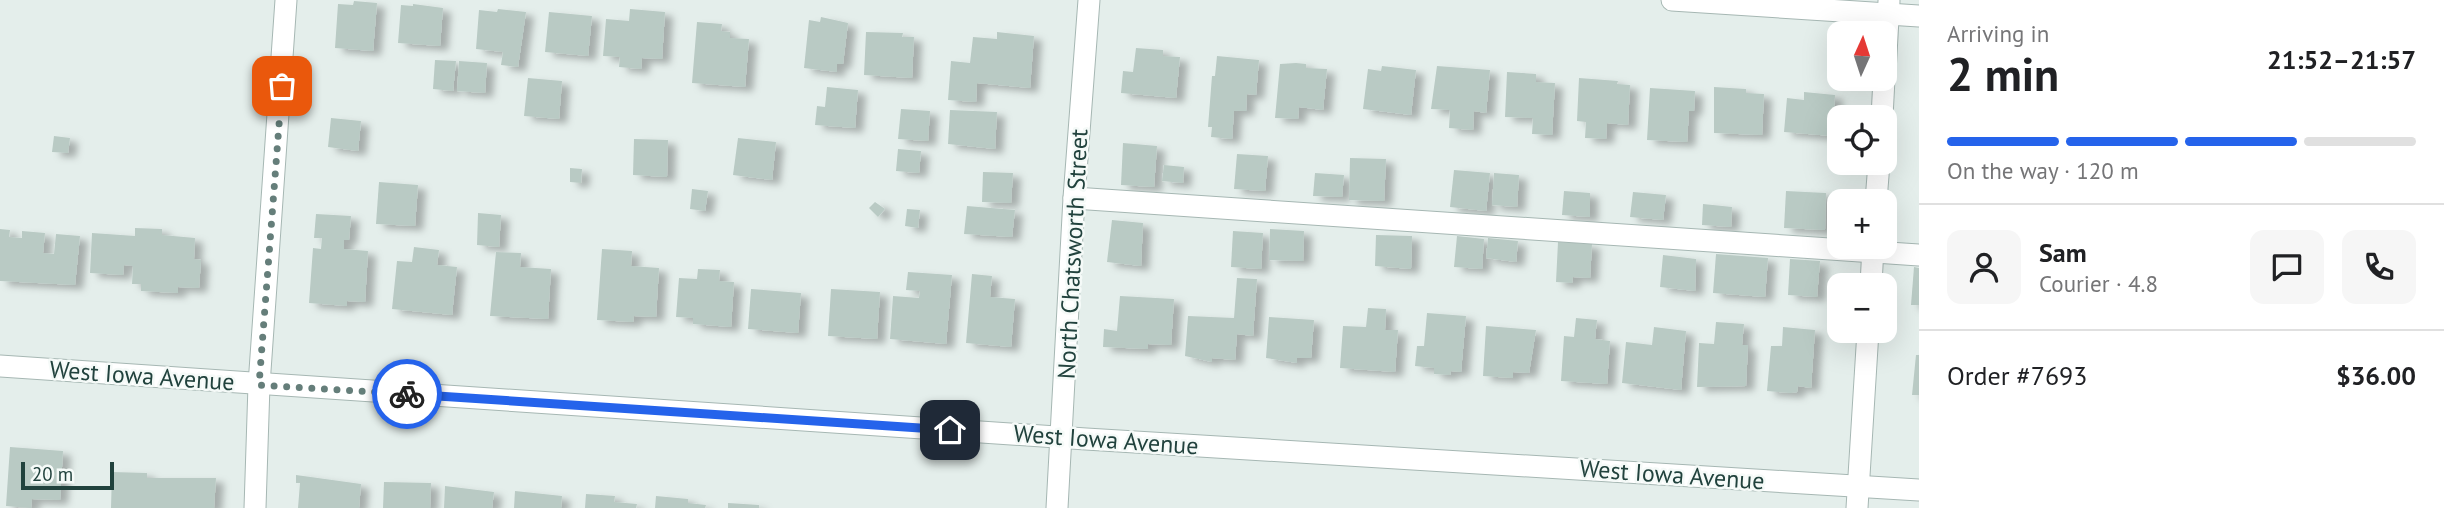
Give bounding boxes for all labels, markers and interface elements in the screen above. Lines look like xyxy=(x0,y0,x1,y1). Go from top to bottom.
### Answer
text: Arriving in xyxy=(1947,19,2049,48)
north arrow xyxy=(1827,21,1897,91)
map controls xyxy=(1827,21,1897,343)
text: 21:52–21:57 xyxy=(2267,43,2416,76)
text: 2 min xyxy=(1947,44,2059,104)
pin xyxy=(252,56,312,116)
icon: bag xyxy=(263,67,301,105)
button: locate xyxy=(1827,105,1897,175)
street label: North Chatsworth Street xyxy=(1050,128,1095,380)
text: On the way · 120 m xyxy=(1947,156,2139,185)
button: + xyxy=(1827,189,1897,259)
button: person xyxy=(1947,230,2021,304)
button: chat xyxy=(2250,230,2324,304)
button: phone xyxy=(2342,230,2416,304)
text: Sam xyxy=(2039,236,2087,269)
text: Courier · 4.8 xyxy=(2039,269,2158,298)
button: − xyxy=(1827,273,1897,343)
street label: West Iowa Avenue xyxy=(48,354,236,397)
courier xyxy=(372,359,442,429)
text: Order #7693 xyxy=(1947,359,2087,392)
text: $36.00 xyxy=(2336,359,2416,392)
icon: bike xyxy=(388,375,426,413)
pin xyxy=(920,400,980,460)
icon: home xyxy=(931,411,969,449)
street label: West Iowa Avenue xyxy=(1012,418,1200,461)
street label: West Iowa Avenue xyxy=(1578,453,1766,496)
scale bar xyxy=(21,459,114,491)
text: 20 m xyxy=(32,462,73,486)

